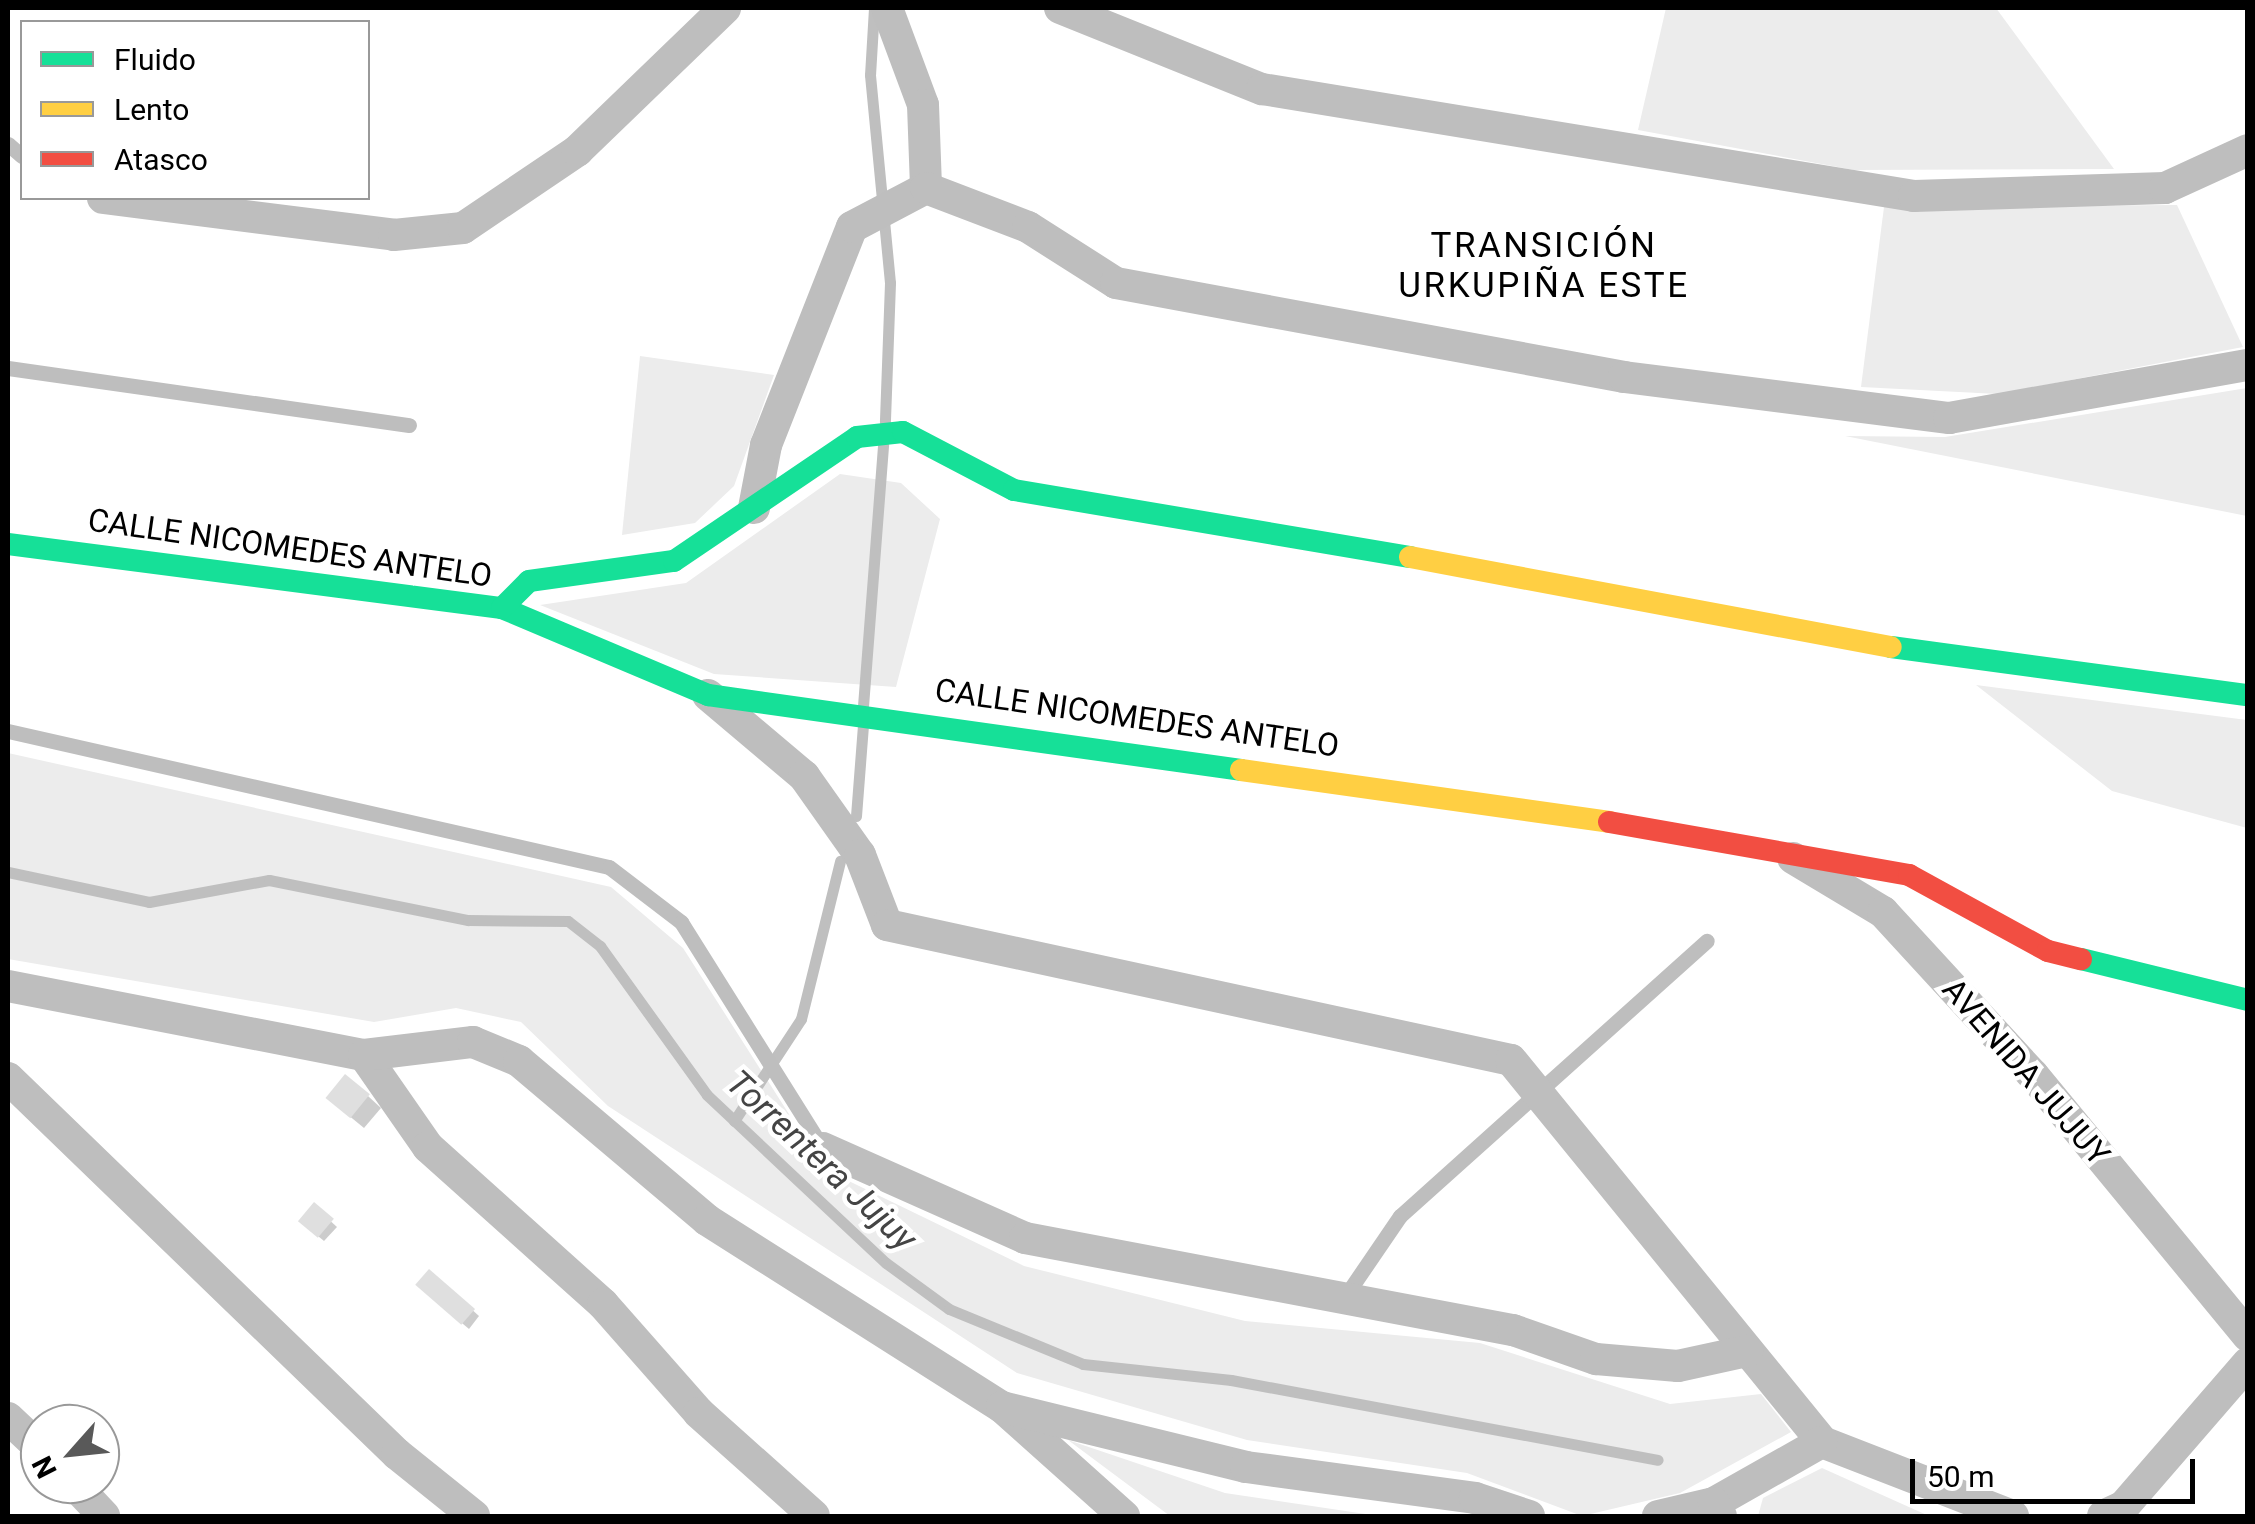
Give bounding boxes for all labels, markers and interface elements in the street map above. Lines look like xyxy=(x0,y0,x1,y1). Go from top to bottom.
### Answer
legend xyxy=(20,20,370,200)
text: Fluido xyxy=(114,42,196,77)
text: Lento xyxy=(114,92,189,127)
text: Atasco xyxy=(114,142,208,177)
district label: TRANSICIÓN URKUPIÑA ESTE xyxy=(1398,225,1690,307)
street label: CALLE NICOMEDES ANTELO xyxy=(85,501,495,595)
street label: CALLE NICOMEDES ANTELO xyxy=(932,671,1342,765)
street label: AVENIDA JUJUY xyxy=(1934,971,2118,1173)
water label: Torrentera Jujuy xyxy=(717,1062,925,1260)
north arrow xyxy=(20,1404,120,1504)
scale bar xyxy=(1915,1439,2200,1501)
text: N xyxy=(25,1451,64,1483)
text: 50 m xyxy=(1927,1459,1994,1494)

